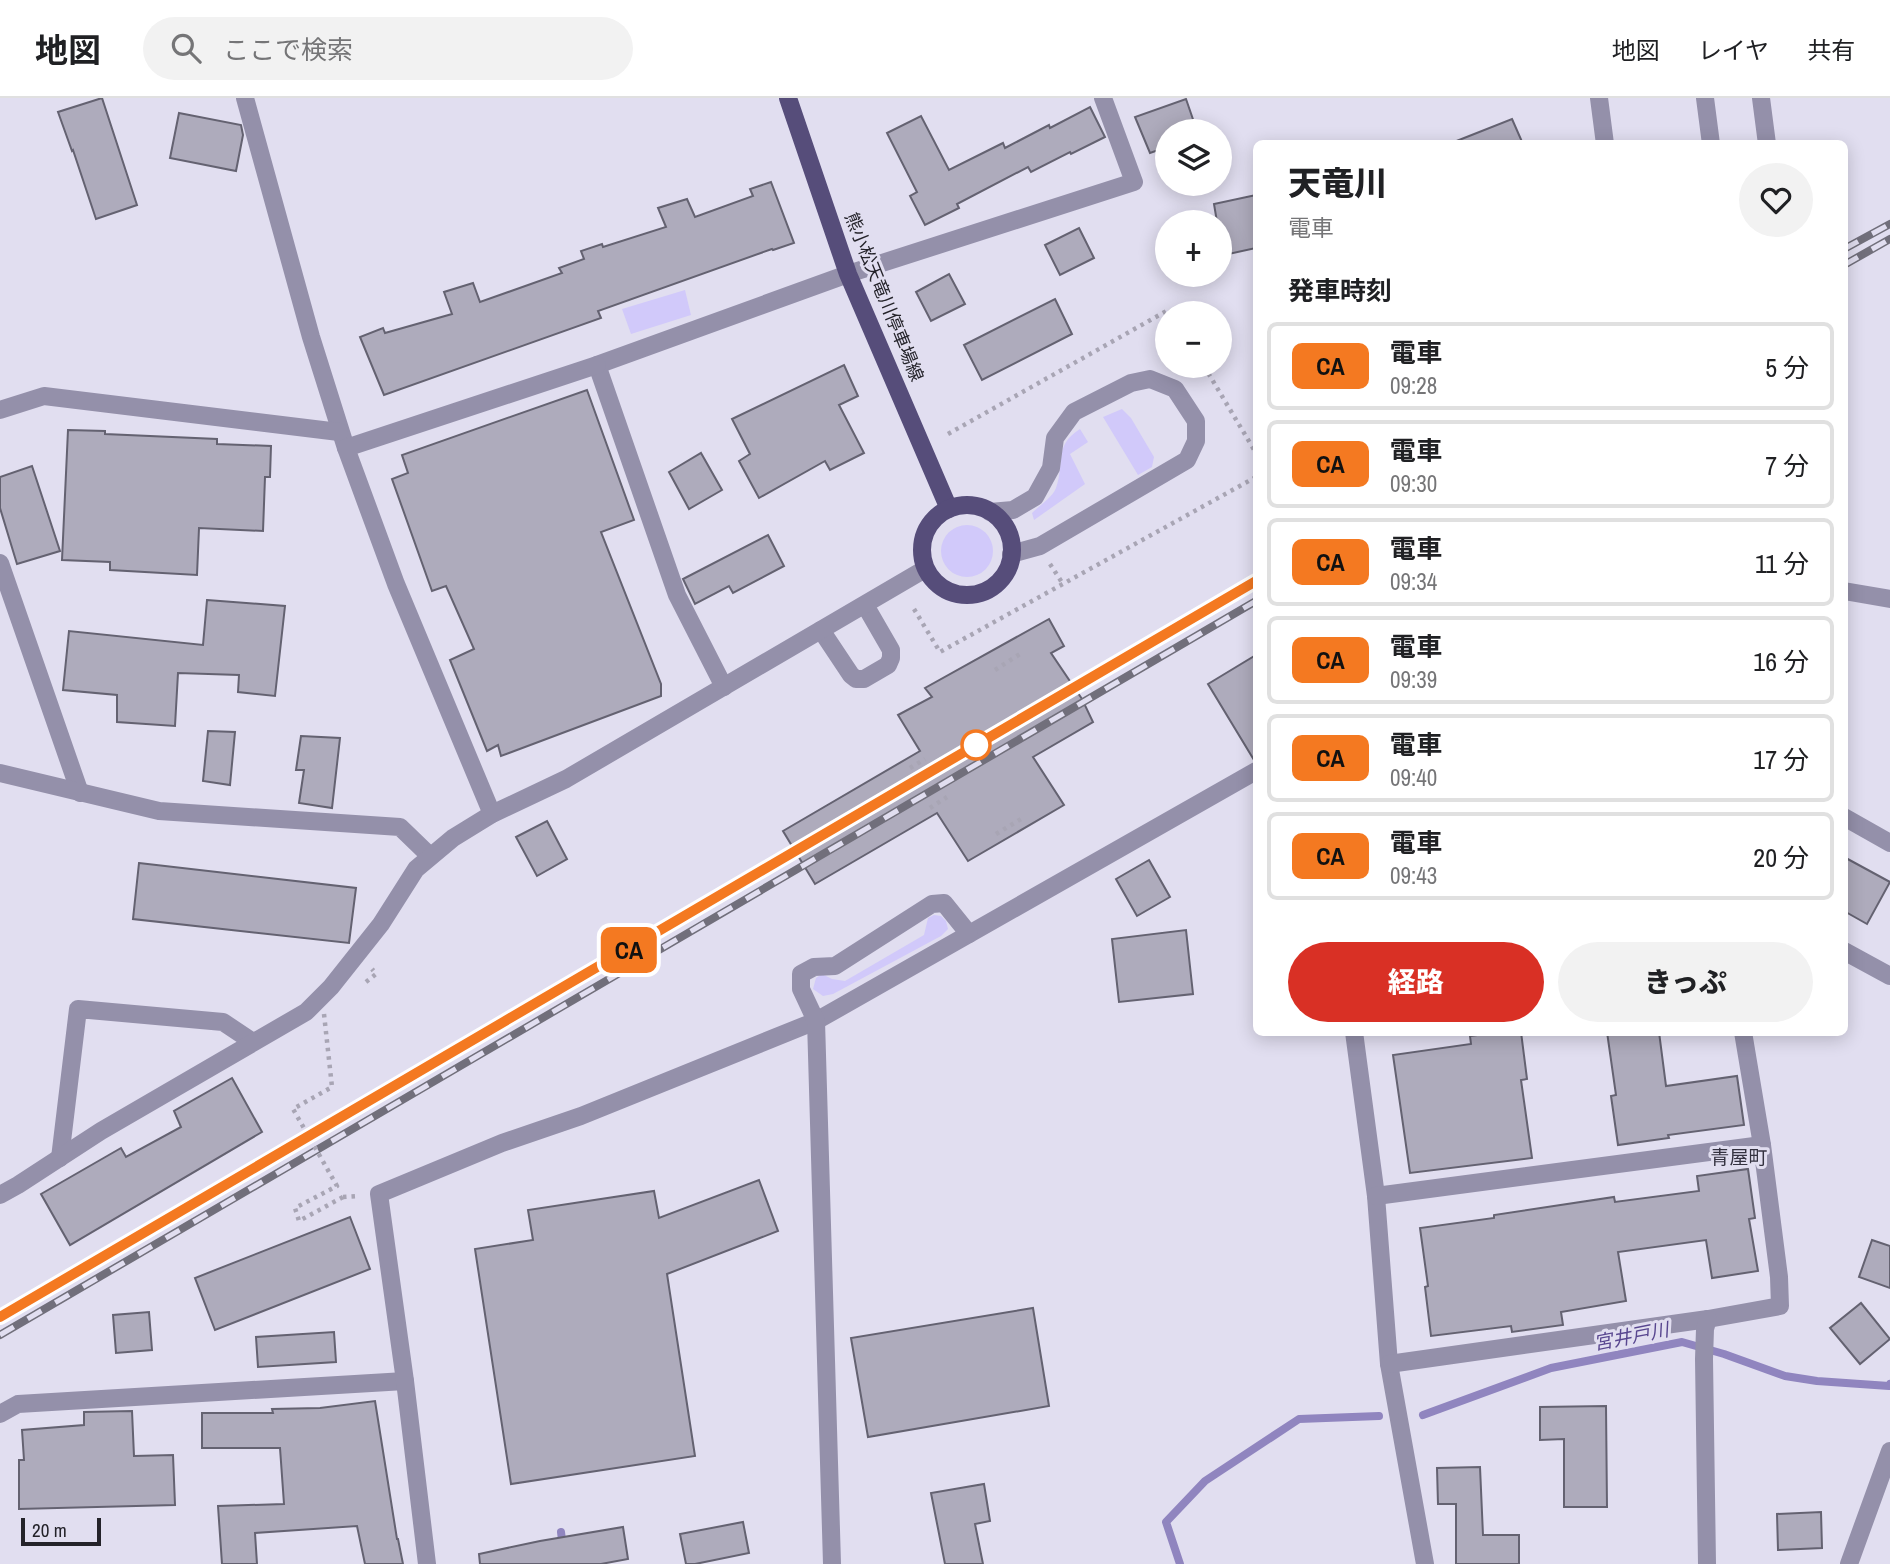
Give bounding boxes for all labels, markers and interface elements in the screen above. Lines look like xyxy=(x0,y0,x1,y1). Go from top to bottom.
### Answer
search box xyxy=(143,17,633,80)
text: 地図 xyxy=(35,28,101,72)
icon: search xyxy=(167,29,205,67)
text: ここで検索 xyxy=(223,32,353,67)
text: 地図 xyxy=(1612,34,1660,66)
text: レイヤ xyxy=(1698,34,1769,66)
text: 共有 xyxy=(1807,34,1855,66)
map controls xyxy=(1155,119,1232,378)
button: layers xyxy=(1155,119,1232,196)
text: 天竜川 xyxy=(1288,161,1387,205)
button: heart xyxy=(1739,163,1813,237)
street label: 熊小松天竜川停車場線 xyxy=(839,209,930,385)
button: + xyxy=(1155,210,1232,287)
text: 電車 xyxy=(1288,212,1334,243)
text: 発車時刻 xyxy=(1288,273,1392,308)
button: − xyxy=(1155,301,1232,378)
text: 電車 xyxy=(1390,335,1442,370)
text: CA xyxy=(1316,350,1345,382)
text: 5 分 xyxy=(1765,350,1809,385)
text: 09:28 xyxy=(1390,370,1437,401)
text: 電車 xyxy=(1390,433,1442,468)
text: CA xyxy=(1316,448,1345,480)
text: 7 分 xyxy=(1765,448,1809,483)
text: 09:30 xyxy=(1390,468,1437,499)
text: 電車 xyxy=(1390,531,1442,566)
text: CA xyxy=(1316,546,1345,578)
text: 11 分 xyxy=(1755,546,1809,581)
text: 09:34 xyxy=(1390,566,1437,597)
text: 電車 xyxy=(1390,629,1442,664)
text: CA xyxy=(1316,644,1345,676)
text: 16 分 xyxy=(1753,644,1809,679)
text: 09:39 xyxy=(1390,664,1437,695)
text: 電車 xyxy=(1390,727,1442,762)
unlabelled marker xyxy=(961,730,991,760)
text: CA xyxy=(1316,742,1345,774)
text: 17 分 xyxy=(1753,742,1809,777)
text: 09:40 xyxy=(1390,762,1437,793)
text: 電車 xyxy=(1390,825,1442,860)
text: CA xyxy=(1316,840,1345,872)
text: 20 分 xyxy=(1753,840,1809,875)
text: 09:43 xyxy=(1390,860,1437,891)
line badge: CA xyxy=(598,927,660,973)
text: CA xyxy=(615,934,643,966)
button: 経路 xyxy=(1288,942,1544,1022)
button: きっぷ xyxy=(1558,942,1813,1022)
district label: 青屋町 xyxy=(1710,1144,1768,1170)
water label: 宮井戸川 xyxy=(1591,1316,1673,1356)
scale bar xyxy=(21,1515,102,1547)
text: 20 m xyxy=(32,1517,67,1543)

